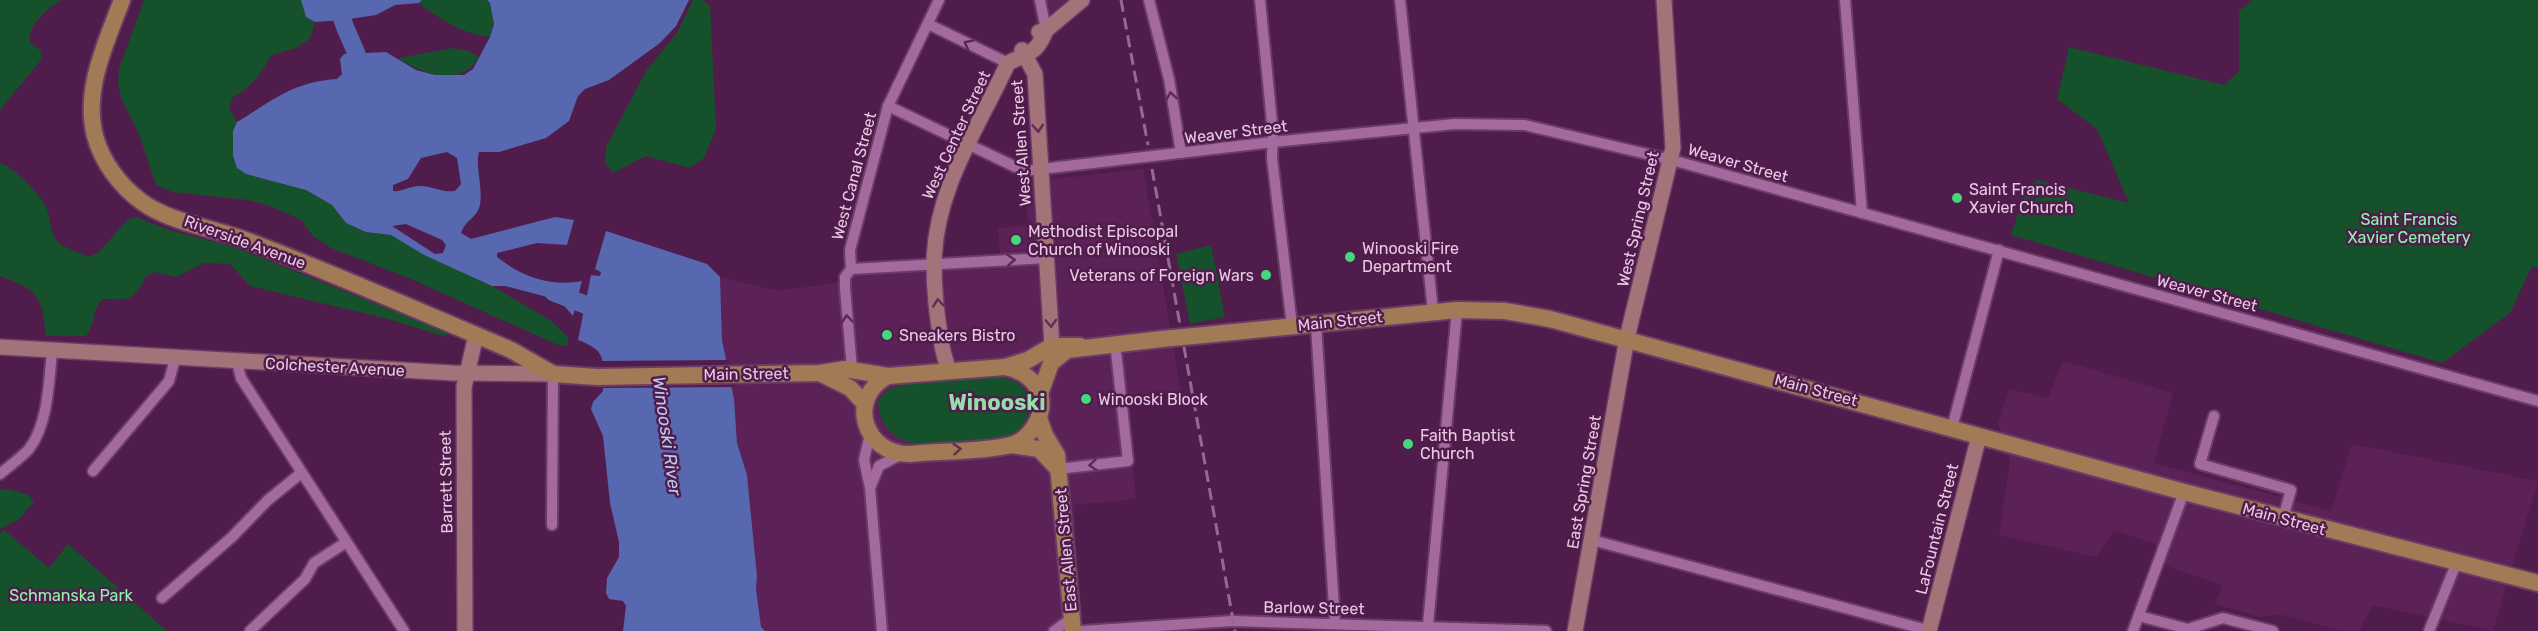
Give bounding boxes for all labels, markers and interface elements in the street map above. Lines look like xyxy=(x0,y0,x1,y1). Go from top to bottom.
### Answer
one-way arrow xyxy=(963,39,974,51)
street label: West Center Street xyxy=(918,68,994,202)
street label: West Allen Street xyxy=(1007,79,1035,207)
one-way arrow xyxy=(1166,91,1178,100)
street label: West Canal Street xyxy=(828,110,880,242)
street label: Weaver Street xyxy=(1183,116,1289,148)
one-way arrow xyxy=(1032,124,1045,133)
street label: Weaver Street xyxy=(1686,140,1790,186)
street label: West Spring Street xyxy=(1613,149,1663,289)
place label: Saint Francis Xavier Church xyxy=(1969,180,2074,217)
marker: Saint Francis Xavier Church xyxy=(1950,191,1964,205)
park label: Saint Francis Xavier Cemetery xyxy=(2348,210,2471,247)
street label: Riverside Avenue xyxy=(182,211,308,273)
place label: Methodist Episcopal Church of Winooski xyxy=(1028,222,1178,259)
marker: Methodist Episcopal Church of Winooski xyxy=(1009,233,1023,247)
place label: Winooski Fire Department xyxy=(1362,239,1459,276)
marker: Winooski Fire Department xyxy=(1343,250,1357,264)
one-way arrow xyxy=(1007,254,1016,267)
place label: Veterans of Foreign Wars xyxy=(1069,266,1254,285)
marker: Veterans of Foreign Wars xyxy=(1259,268,1273,282)
street label: Weaver Street xyxy=(2155,270,2259,316)
one-way arrow xyxy=(932,298,945,307)
street label: Main Street xyxy=(1297,307,1383,335)
one-way arrow xyxy=(841,314,854,323)
one-way arrow xyxy=(1044,319,1057,328)
place label: Sneakers Bistro xyxy=(899,326,1016,345)
marker: Sneakers Bistro xyxy=(880,328,894,342)
street label: Colchester Avenue xyxy=(265,354,405,380)
street label: Main Street xyxy=(703,364,789,384)
street label: Main Street xyxy=(1772,370,1860,410)
water label: Winooski River xyxy=(648,375,686,498)
district label: Winooski xyxy=(949,389,1045,416)
place label: Winooski Block xyxy=(1098,390,1209,409)
marker: Winooski Block xyxy=(1079,392,1093,406)
street label: East Spring Street xyxy=(1563,414,1605,550)
place label: Faith Baptist Church xyxy=(1420,426,1515,463)
street label: Barrett Street xyxy=(436,430,456,534)
marker: Faith Baptist Church xyxy=(1401,437,1415,451)
one-way arrow xyxy=(953,443,962,456)
one-way arrow xyxy=(1088,458,1097,471)
street label: LaFountain Street xyxy=(1912,462,1962,596)
street label: East Allen Street xyxy=(1051,488,1081,612)
street label: Main Street xyxy=(2240,499,2328,539)
park label: Schmanska Park xyxy=(9,586,134,605)
street label: Barlow Street xyxy=(1263,598,1365,618)

